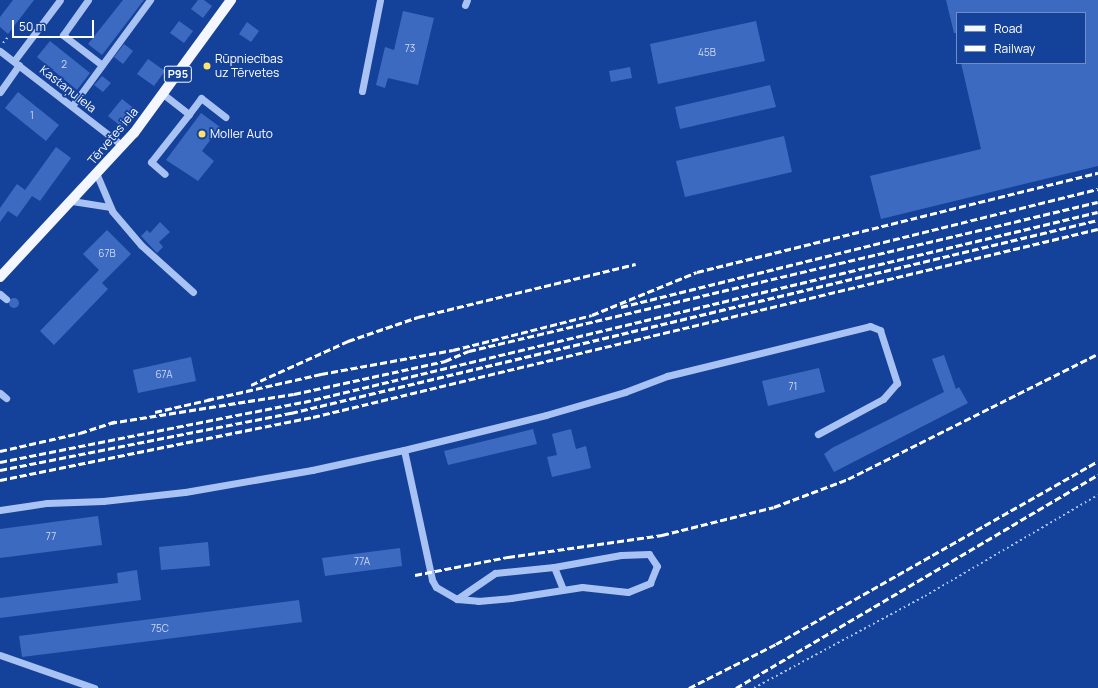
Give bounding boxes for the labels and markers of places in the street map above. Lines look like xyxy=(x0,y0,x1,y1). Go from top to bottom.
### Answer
place label: Rūpniecības uz Tērvetes xyxy=(215,52,283,80)
marker: Rūpniecības uz Tērvetes xyxy=(202,61,212,71)
place label: Moller Auto xyxy=(210,127,273,141)
marker: Moller Auto xyxy=(197,129,207,139)

